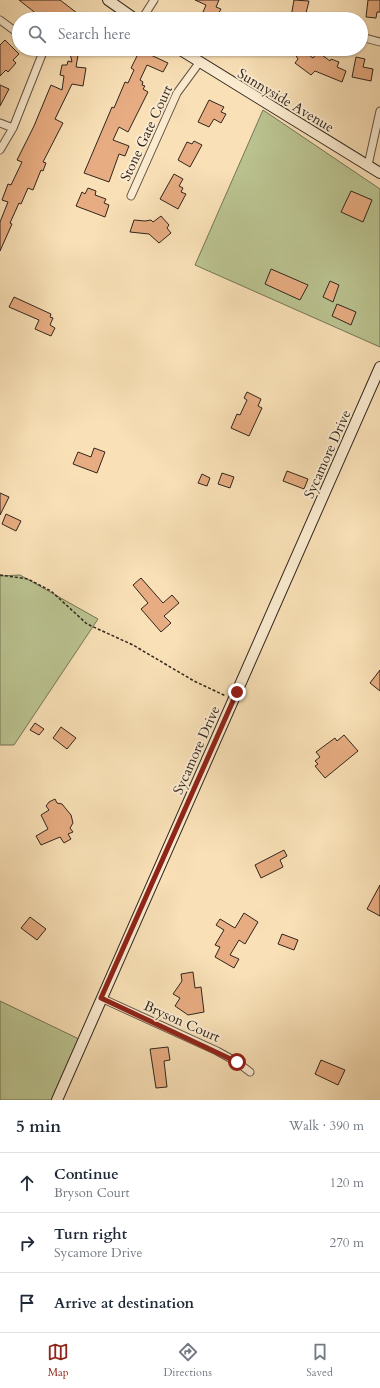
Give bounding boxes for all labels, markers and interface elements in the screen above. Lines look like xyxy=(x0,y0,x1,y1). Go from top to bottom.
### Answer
search box xyxy=(12,12,368,56)
icon: search xyxy=(26,23,48,45)
text: Search here xyxy=(58,24,131,44)
street label: Sunnyside Avenue xyxy=(234,64,338,137)
street label: Stone Gate Court xyxy=(116,81,177,184)
street label: Sycamore Drive xyxy=(299,407,356,502)
route end xyxy=(228,683,246,701)
street label: Sycamore Drive xyxy=(168,703,225,798)
street label: Bryson Court xyxy=(141,996,223,1047)
route start xyxy=(228,1053,246,1071)
text: 5 min xyxy=(16,1115,61,1138)
text: Walk · 390 m xyxy=(289,1117,364,1135)
text: Continue xyxy=(54,1164,119,1184)
icon: ahead xyxy=(16,1172,38,1194)
text: 120 m xyxy=(330,1174,364,1192)
text: Bryson Court xyxy=(54,1184,130,1202)
text: Turn right xyxy=(54,1224,127,1244)
icon: right xyxy=(16,1232,38,1254)
text: 270 m xyxy=(330,1234,364,1252)
text: Sycamore Drive xyxy=(54,1244,143,1262)
icon: arrive xyxy=(16,1292,38,1314)
text: Arrive at destination xyxy=(54,1293,194,1313)
tab: Map xyxy=(47,1341,69,1380)
tab: Directions xyxy=(163,1341,212,1380)
tab: Saved xyxy=(306,1341,333,1380)

